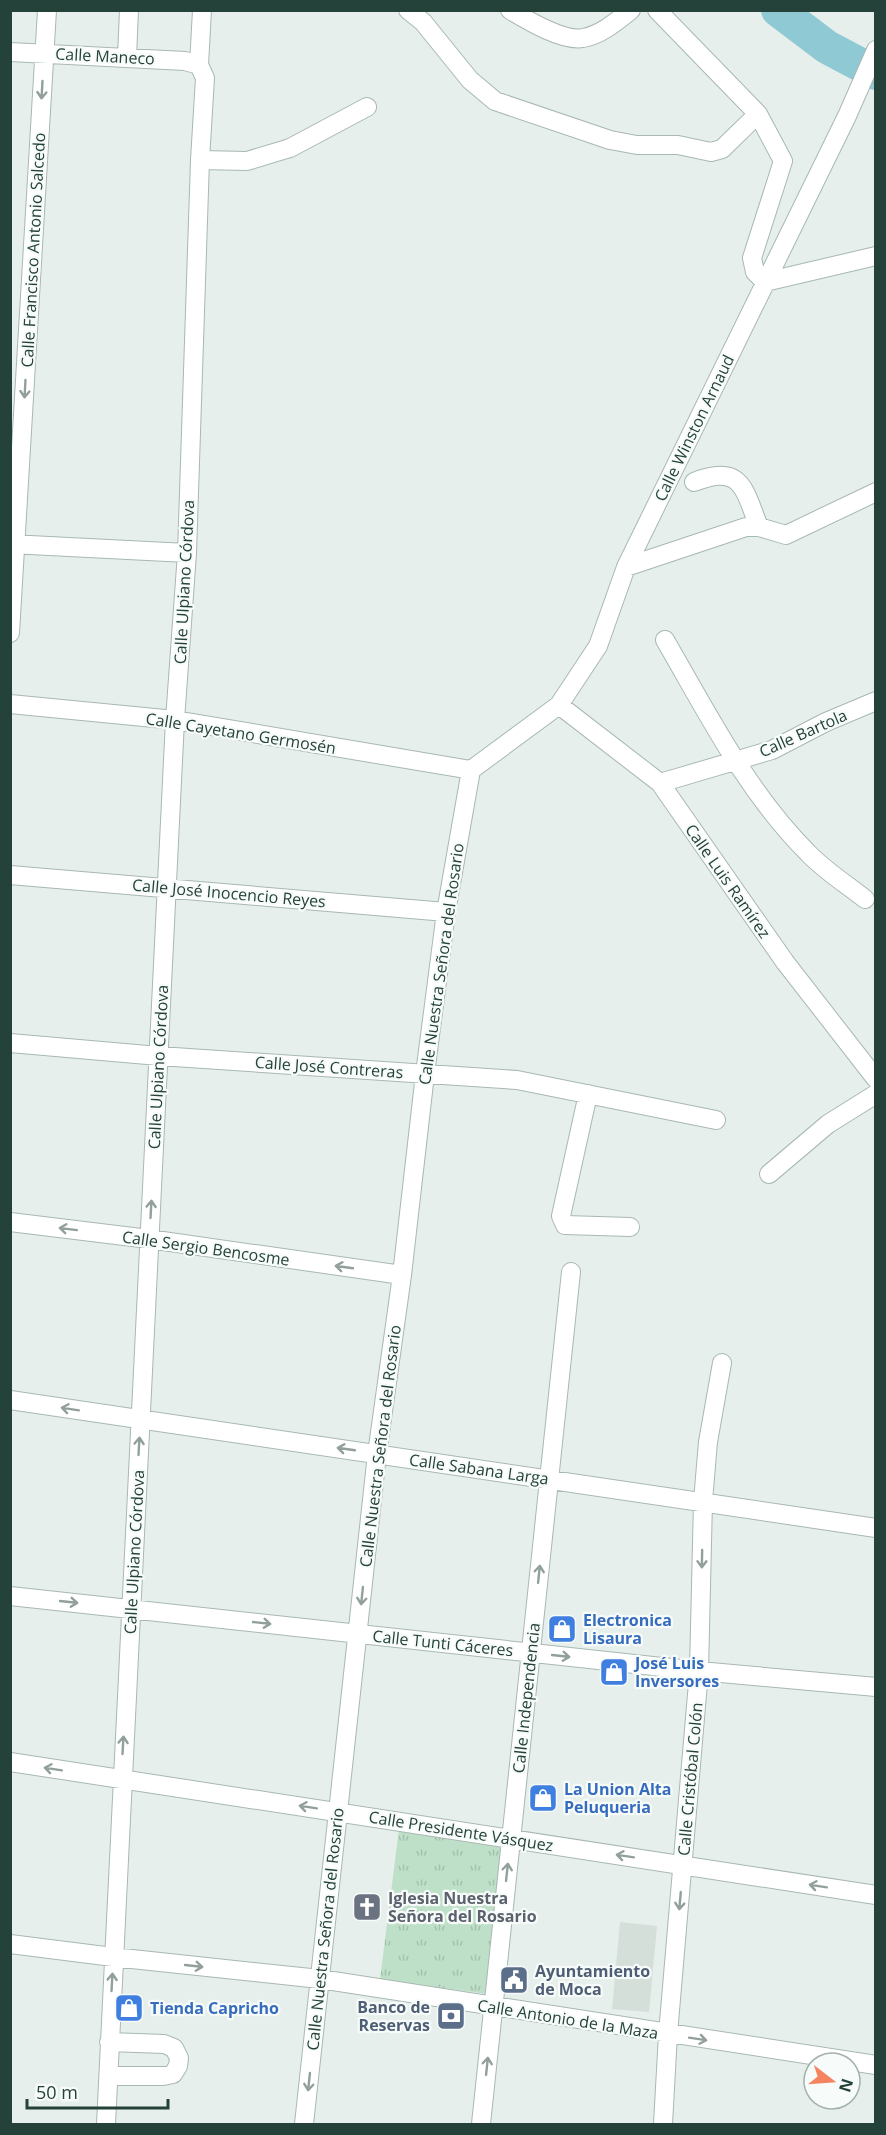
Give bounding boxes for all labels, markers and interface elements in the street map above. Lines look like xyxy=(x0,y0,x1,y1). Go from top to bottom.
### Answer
street label: Calle Maneco xyxy=(55,42,155,70)
one-way arrow xyxy=(36,79,47,99)
street label: Calle Francisco Antonio Salcedo xyxy=(16,132,50,368)
street label: Calle Winston Arnaud xyxy=(649,351,739,505)
one-way arrow xyxy=(19,379,30,399)
street label: Calle Ulpiano Córdova xyxy=(169,499,199,665)
street label: Calle Bartola xyxy=(755,704,851,762)
street label: Calle Cayetano Germosén xyxy=(144,707,338,759)
street label: Calle Luis Ramírez xyxy=(680,819,776,943)
street label: Calle Nuestra Señora del Rosario xyxy=(413,842,469,1086)
street label: Calle José Inocencio Reyes xyxy=(131,874,327,912)
street label: Calle Ulpiano Córdova xyxy=(143,984,173,1150)
street label: Calle José Contreras xyxy=(254,1051,404,1083)
one-way arrow xyxy=(145,1200,156,1220)
one-way arrow xyxy=(58,1224,78,1235)
street label: Calle Sergio Bencosme xyxy=(121,1225,291,1271)
one-way arrow xyxy=(335,1261,355,1272)
street label: Calle Nuestra Señora del Rosario xyxy=(354,1324,406,1568)
one-way arrow xyxy=(61,1403,81,1414)
one-way arrow xyxy=(134,1436,145,1456)
one-way arrow xyxy=(337,1444,357,1455)
street label: Calle Sabana Larga xyxy=(408,1448,550,1490)
street label: Calle Ulpiano Córdova xyxy=(119,1469,149,1635)
one-way arrow xyxy=(696,1549,707,1569)
one-way arrow xyxy=(534,1565,545,1585)
one-way arrow xyxy=(356,1585,367,1605)
one-way arrow xyxy=(58,1597,78,1608)
place label: Electronica Lisaura xyxy=(583,1609,672,1649)
shop icon: Electronica Lisaura xyxy=(546,1613,578,1645)
one-way arrow xyxy=(252,1618,272,1629)
street label: Calle Independencia xyxy=(507,1622,545,1774)
street label: Calle Tunti Cáceres xyxy=(372,1625,514,1661)
one-way arrow xyxy=(550,1651,570,1662)
place label: José Luis Inversores xyxy=(633,1652,719,1692)
shop icon: José Luis Inversores xyxy=(598,1656,630,1688)
street label: Calle Cristóbal Colón xyxy=(672,1701,708,1857)
one-way arrow xyxy=(118,1736,129,1756)
one-way arrow xyxy=(43,1763,63,1774)
place label: La Union Alta Peluqueria xyxy=(564,1778,671,1818)
shop icon: La Union Alta Peluqueria xyxy=(527,1782,559,1814)
one-way arrow xyxy=(298,1802,318,1813)
street label: Calle Presidente Vásquez xyxy=(367,1806,555,1856)
street label: Calle Nuestra Señora del Rosario xyxy=(301,1807,349,2051)
one-way arrow xyxy=(616,1851,635,1862)
one-way arrow xyxy=(502,1863,513,1883)
one-way arrow xyxy=(808,1880,828,1891)
place label: Iglesia Nuestra Señora del Rosario xyxy=(388,1887,537,1927)
one-way arrow xyxy=(674,1890,685,1910)
church icon: Iglesia Nuestra Señora del Rosario xyxy=(351,1891,383,1923)
place label: Ayuntamiento de Moca xyxy=(535,1960,650,2000)
one-way arrow xyxy=(183,1961,203,1972)
public building icon: Ayuntamiento de Moca xyxy=(498,1964,530,1996)
one-way arrow xyxy=(107,1973,118,1993)
shop icon: Tienda Capricho xyxy=(113,1992,145,2024)
street label: Calle Antonio de la Maza xyxy=(476,1994,660,2044)
place label: Banco de Reservas xyxy=(357,1996,430,2036)
place label: Tienda Capricho xyxy=(150,1997,279,2019)
bank icon: Banco de Reservas xyxy=(435,2000,467,2032)
one-way arrow xyxy=(688,2033,708,2044)
north arrow xyxy=(802,2051,862,2111)
one-way arrow xyxy=(482,2057,493,2077)
one-way arrow xyxy=(303,2071,314,2091)
scale bar xyxy=(27,2072,168,2110)
text: N xyxy=(834,2076,859,2095)
text: 50 m xyxy=(36,2080,78,2104)

